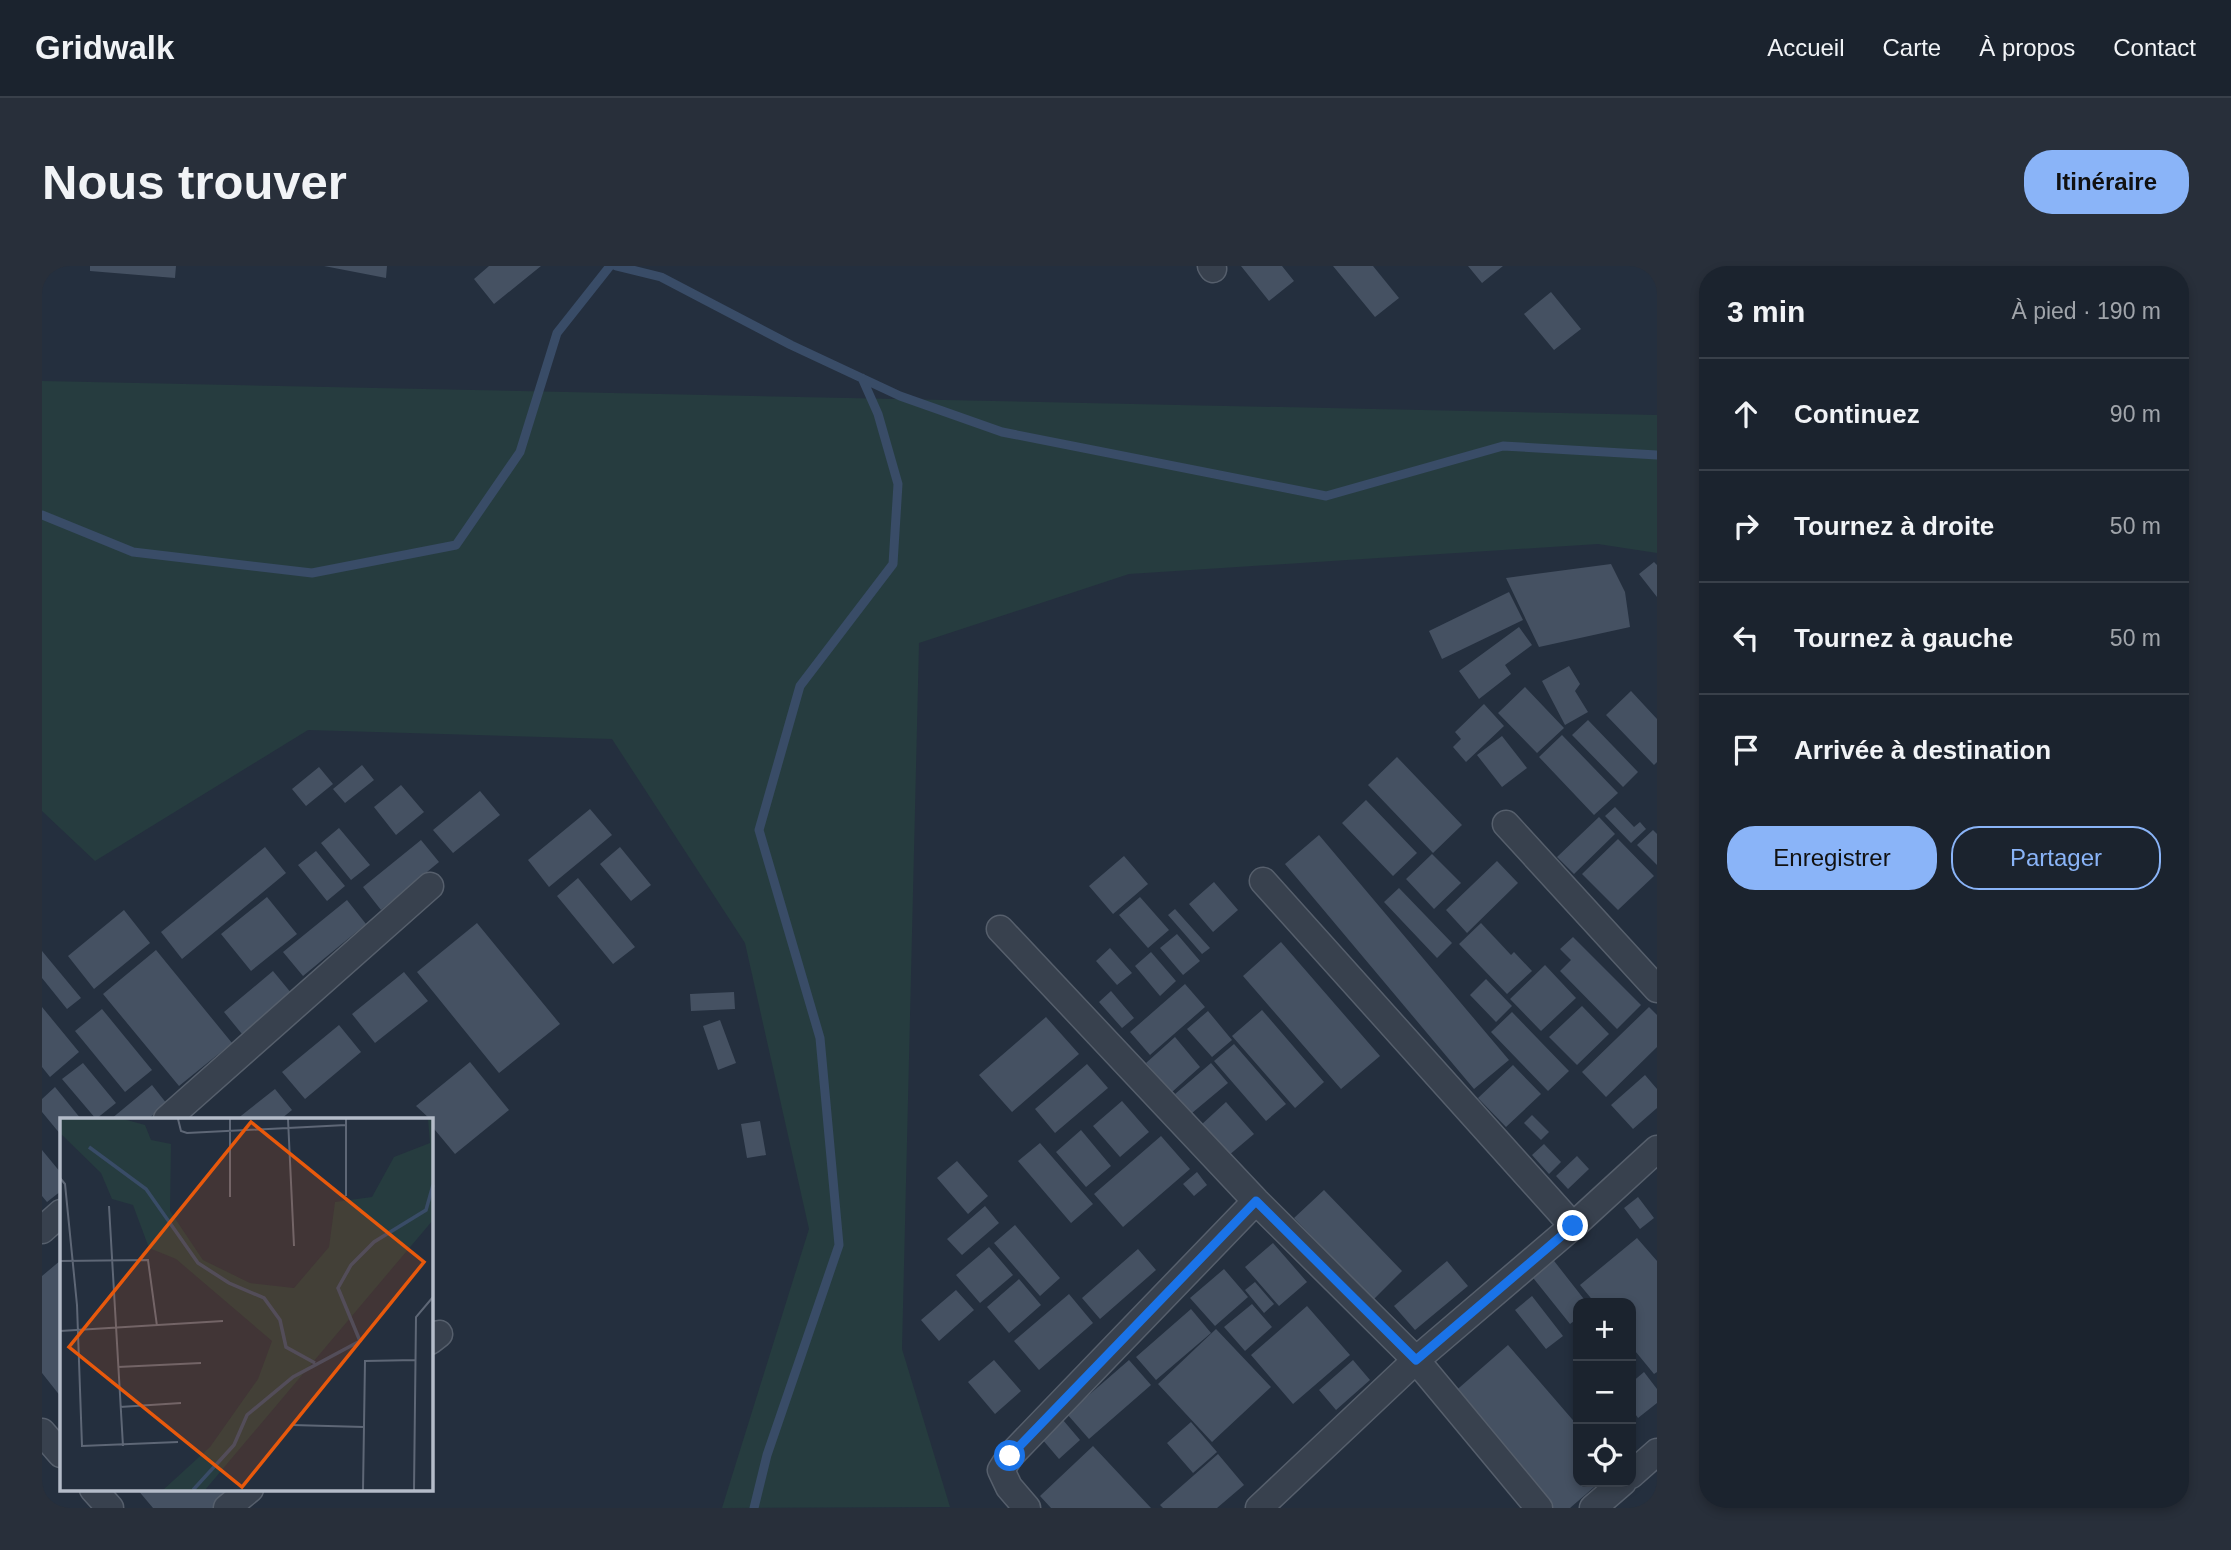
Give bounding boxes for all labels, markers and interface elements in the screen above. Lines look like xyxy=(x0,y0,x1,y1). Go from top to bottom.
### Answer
text: Gridwalk xyxy=(35,29,174,66)
text: Accueil xyxy=(1767,34,1845,61)
text: Carte xyxy=(1883,34,1941,61)
text: À propos xyxy=(1979,34,2075,61)
text: Contact xyxy=(2113,34,2196,61)
button: Itinéraire xyxy=(2024,150,2189,214)
text: Nous trouver xyxy=(42,155,347,209)
text: 3 min xyxy=(1727,295,1805,328)
text: À pied · 190 m xyxy=(2011,298,2161,324)
icon: ahead xyxy=(1727,395,1765,433)
text: Continuez xyxy=(1794,399,1920,429)
text: 90 m xyxy=(2110,401,2161,427)
icon: right xyxy=(1727,507,1765,545)
text: Tournez à droite xyxy=(1794,511,1994,541)
text: 50 m xyxy=(2110,513,2161,539)
icon: left xyxy=(1727,619,1765,657)
text: Tournez à gauche xyxy=(1794,623,2013,653)
text: 50 m xyxy=(2110,625,2161,651)
icon: arrive xyxy=(1727,731,1765,769)
text: Arrivée à destination xyxy=(1794,735,2051,765)
button: Enregistrer xyxy=(1727,826,1937,890)
button: Partager xyxy=(1951,826,2161,890)
inset map xyxy=(60,1118,432,1490)
route end xyxy=(1557,1210,1588,1241)
map controls xyxy=(1573,1298,1636,1487)
button: + xyxy=(1573,1298,1636,1361)
button: − xyxy=(1573,1361,1636,1424)
button: locate xyxy=(1573,1424,1636,1487)
route start xyxy=(994,1440,1025,1471)

